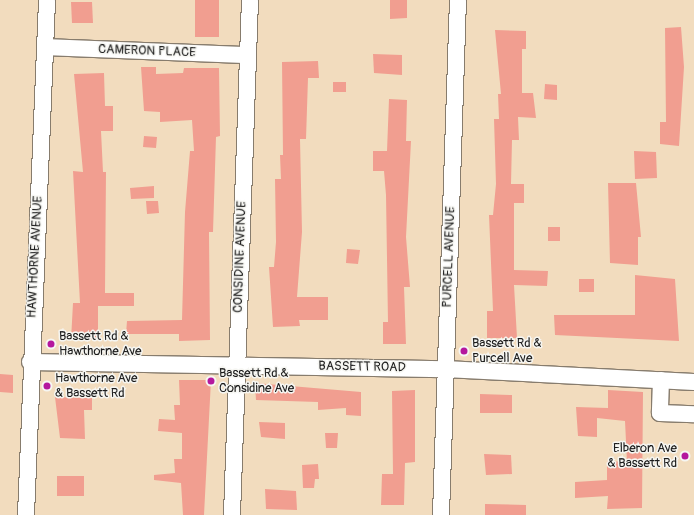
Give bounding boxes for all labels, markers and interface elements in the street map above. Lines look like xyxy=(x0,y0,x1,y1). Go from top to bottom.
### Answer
street label: CAMERON PLACE xyxy=(98,42,196,60)
street label: HAWTHORNE AVENUE xyxy=(24,196,46,318)
street label: CONSIDINE AVENUE xyxy=(230,201,250,313)
street label: PURCELL AVENUE xyxy=(439,206,459,308)
place label: Bassett Rd & Hawthorne Ave xyxy=(59,329,142,360)
place label: Bassett Rd & Purcell Ave xyxy=(472,336,542,367)
marker: Bassett Rd & Hawthorne Ave xyxy=(46,339,56,349)
marker: Bassett Rd & Purcell Ave xyxy=(459,346,469,356)
street label: BASSETT ROAD xyxy=(318,358,406,376)
place label: Bassett Rd & Considine Ave xyxy=(219,366,294,397)
place label: Hawthorne Ave & Bassett Rd xyxy=(55,371,138,402)
marker: Bassett Rd & Considine Ave xyxy=(206,376,216,386)
marker: Hawthorne Ave & Bassett Rd xyxy=(42,381,52,391)
place label: Elberon Ave & Bassett Rd xyxy=(607,441,677,472)
marker: Elberon Ave & Bassett Rd xyxy=(680,451,690,461)

